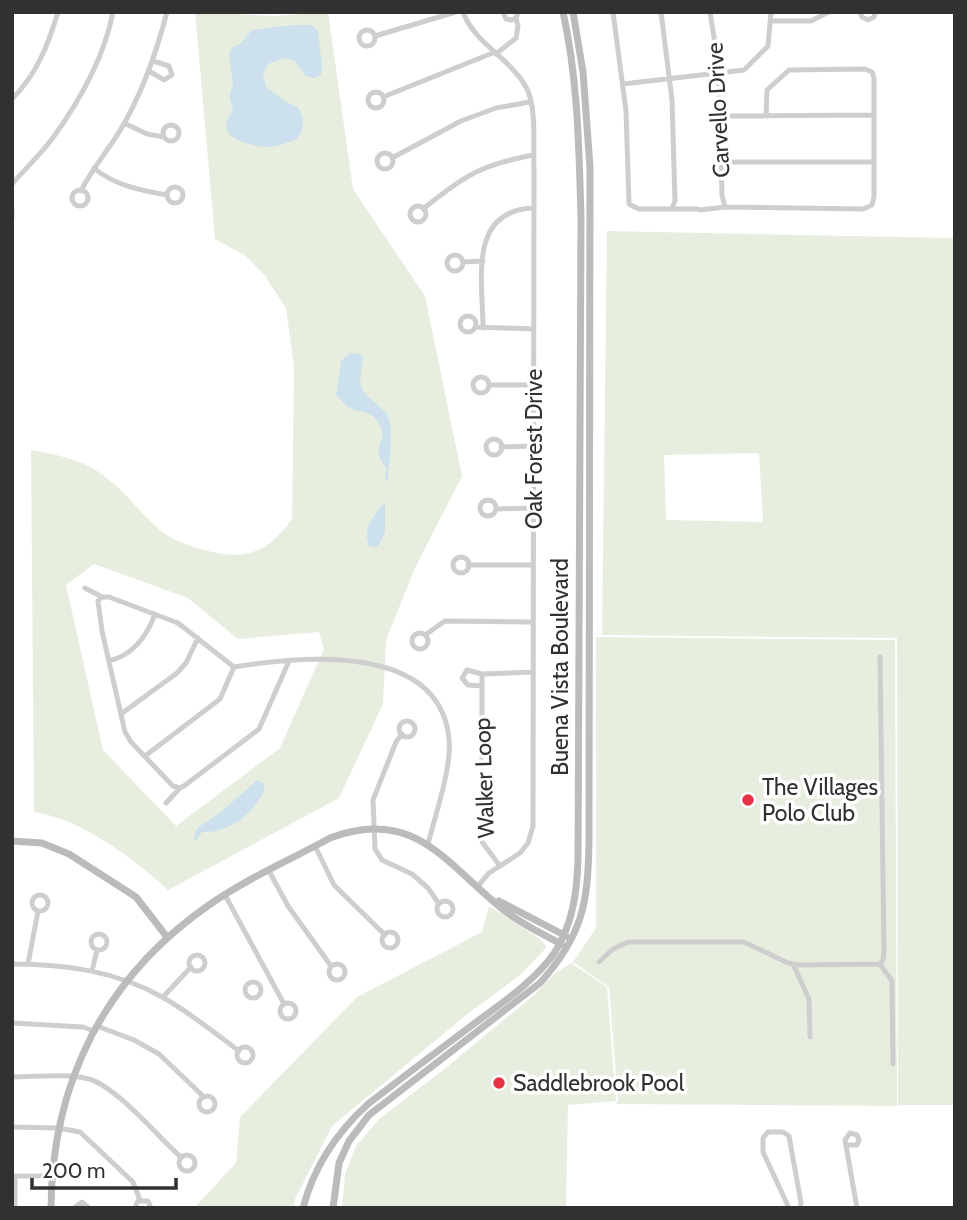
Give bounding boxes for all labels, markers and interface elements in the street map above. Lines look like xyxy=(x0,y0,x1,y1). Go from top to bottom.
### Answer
street label: Carvello Drive xyxy=(700,41,736,178)
street label: Oak Forest Drive xyxy=(520,369,548,529)
street label: Buena Vista Boulevard xyxy=(546,558,574,776)
street label: Walker Loop xyxy=(468,717,500,839)
place label: The Villages Polo Club xyxy=(762,773,878,827)
marker: The Villages Polo Club xyxy=(740,792,756,808)
place label: Saddlebrook Pool xyxy=(513,1069,685,1097)
marker: Saddlebrook Pool xyxy=(491,1075,507,1091)
scale bar xyxy=(32,1146,175,1190)
text: 200 m xyxy=(42,1158,105,1183)

